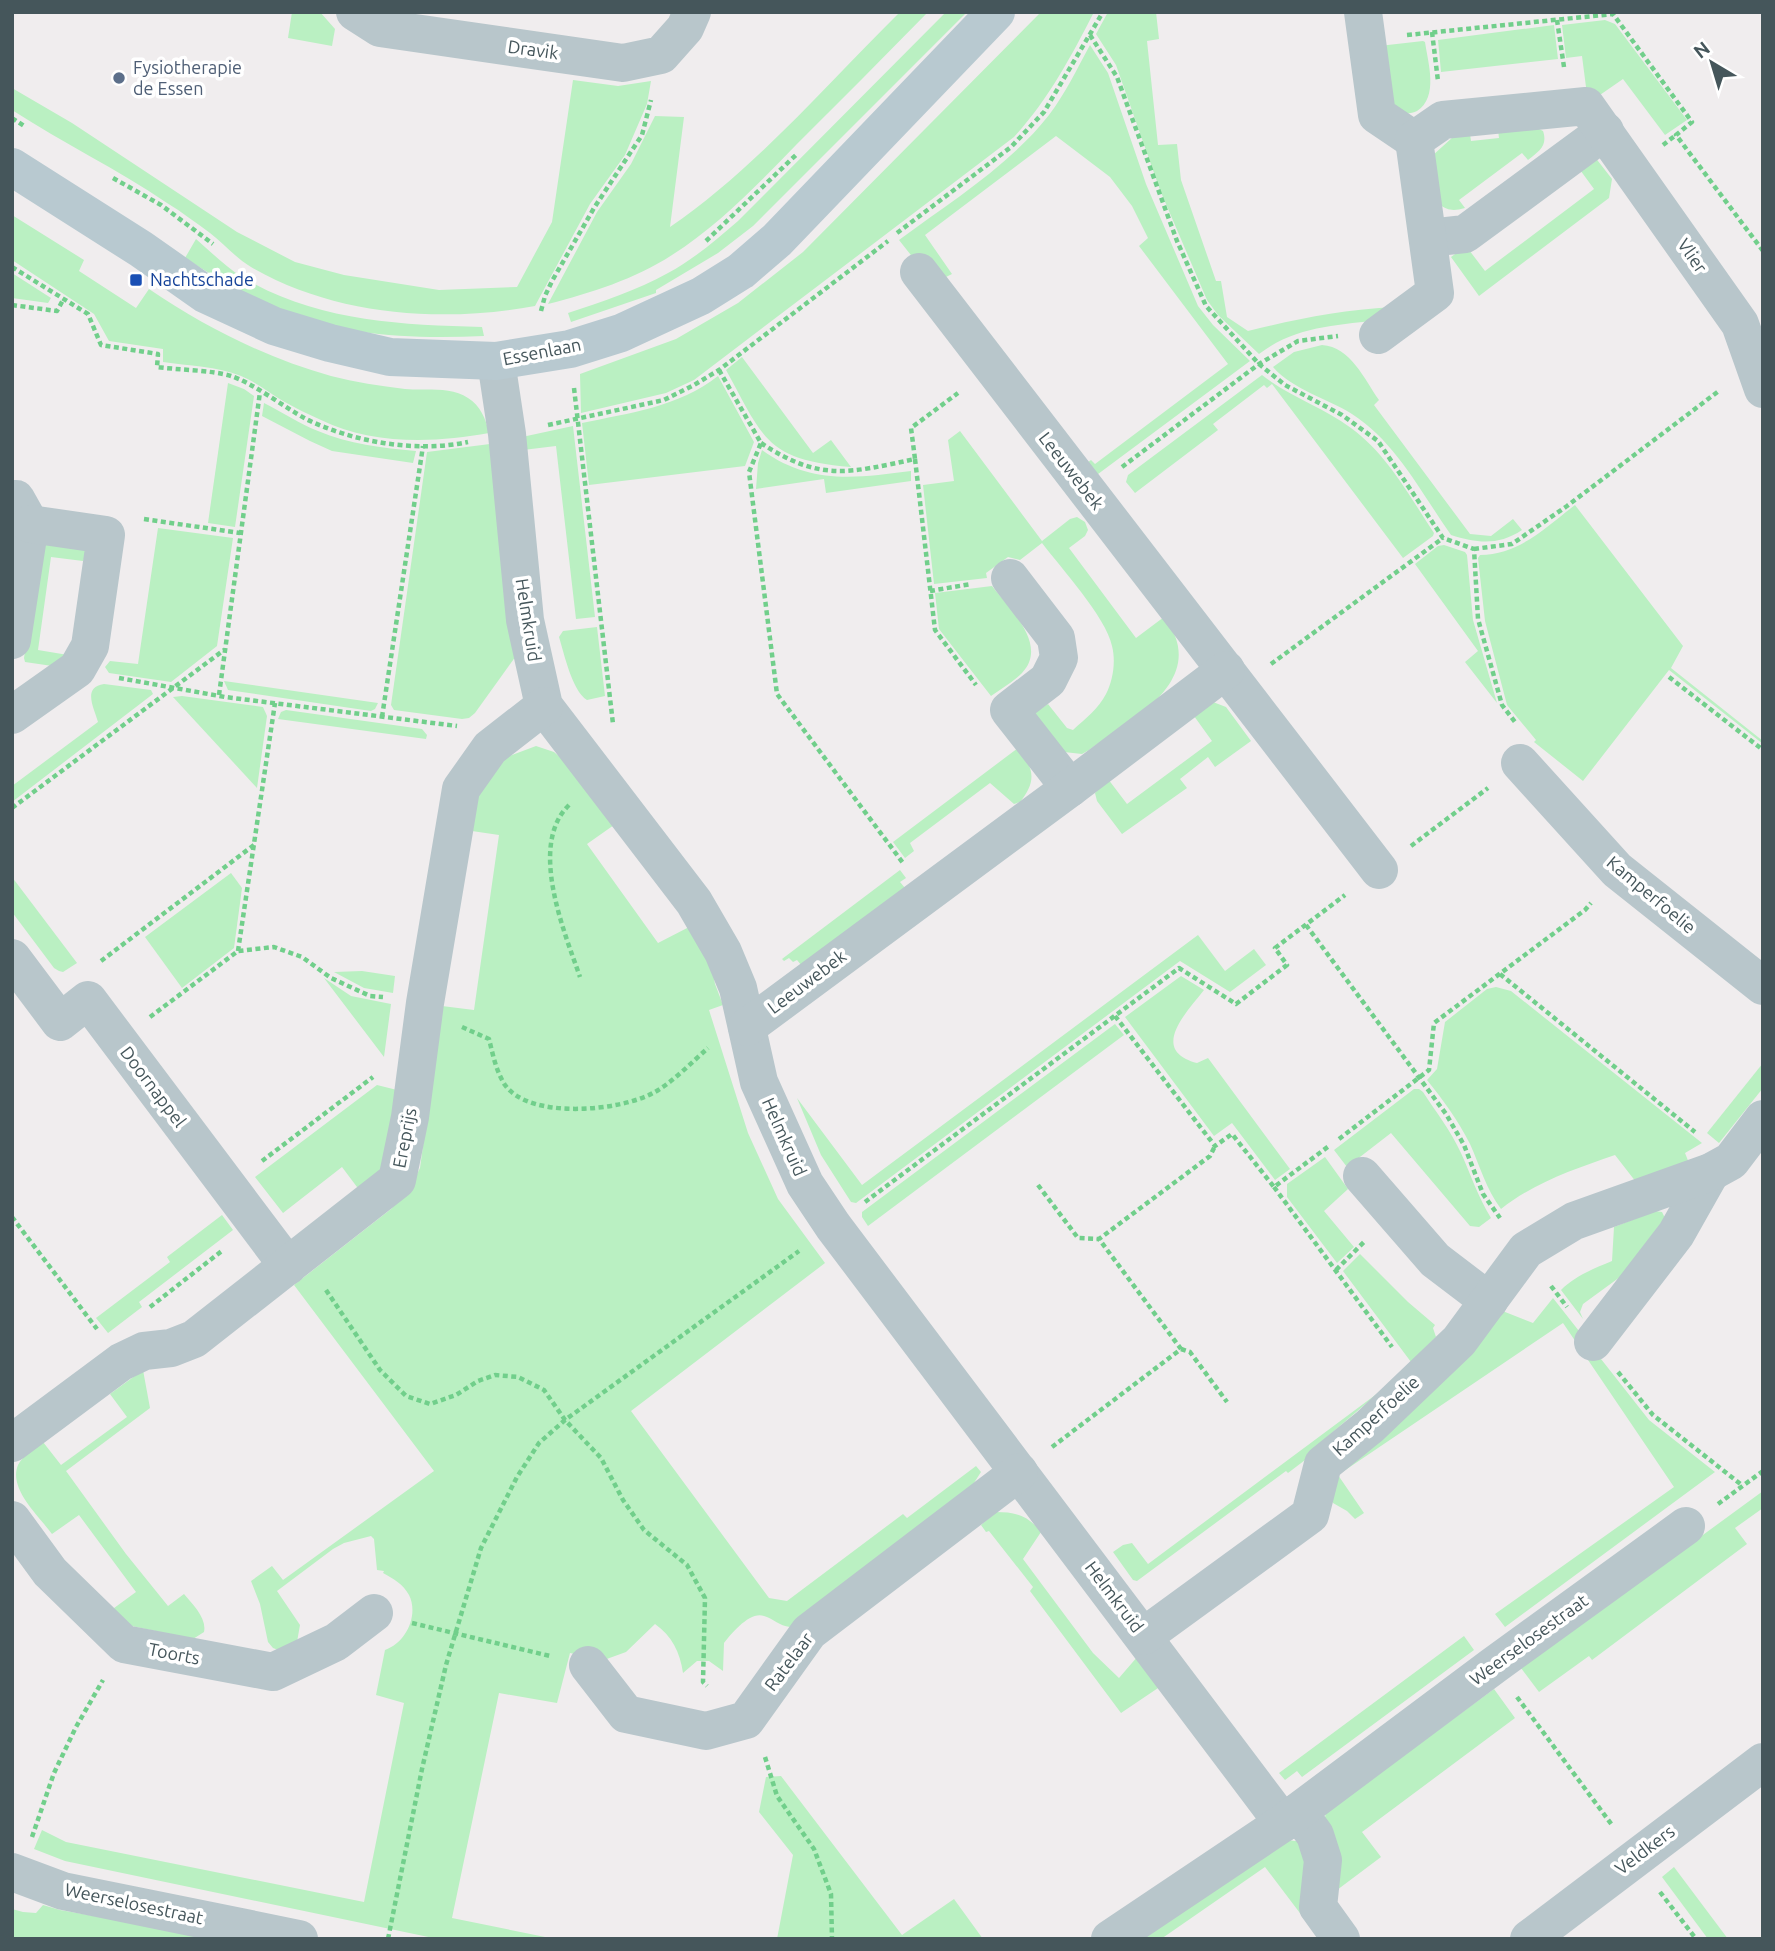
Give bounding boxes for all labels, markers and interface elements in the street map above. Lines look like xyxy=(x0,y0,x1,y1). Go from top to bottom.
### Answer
north arrow xyxy=(1677,28,1747,98)
street label: Dravik xyxy=(506,36,560,62)
text: N xyxy=(1689,37,1714,63)
place label: Fysiotherapie de Essen xyxy=(133,57,242,98)
marker: Fysiotherapie de Essen xyxy=(111,70,127,86)
street label: Vlier xyxy=(1674,234,1712,277)
place label: Nachtschade xyxy=(150,269,254,289)
marker: Nachtschade xyxy=(128,272,144,288)
street label: Essenlaan xyxy=(501,334,583,368)
street label: Leeuwebek xyxy=(1035,428,1108,513)
street label: Helmkruid xyxy=(513,577,545,663)
street label: Kamperfoelie xyxy=(1603,851,1700,937)
street label: Leeuwebek xyxy=(763,945,849,1017)
street label: Doornappel xyxy=(117,1042,191,1131)
street label: Helmkruid xyxy=(759,1094,811,1179)
street label: Ereprijs xyxy=(388,1106,420,1170)
street label: Kamperfoelie xyxy=(1328,1371,1423,1459)
street label: Helmkruid xyxy=(1082,1557,1148,1636)
street label: Weerselosestraat xyxy=(1465,1590,1591,1689)
street label: Ratelaar xyxy=(760,1628,817,1694)
street label: Toorts xyxy=(147,1638,202,1668)
street label: Veldkers xyxy=(1611,1820,1678,1878)
street label: Weerselosestraat xyxy=(63,1879,205,1927)

